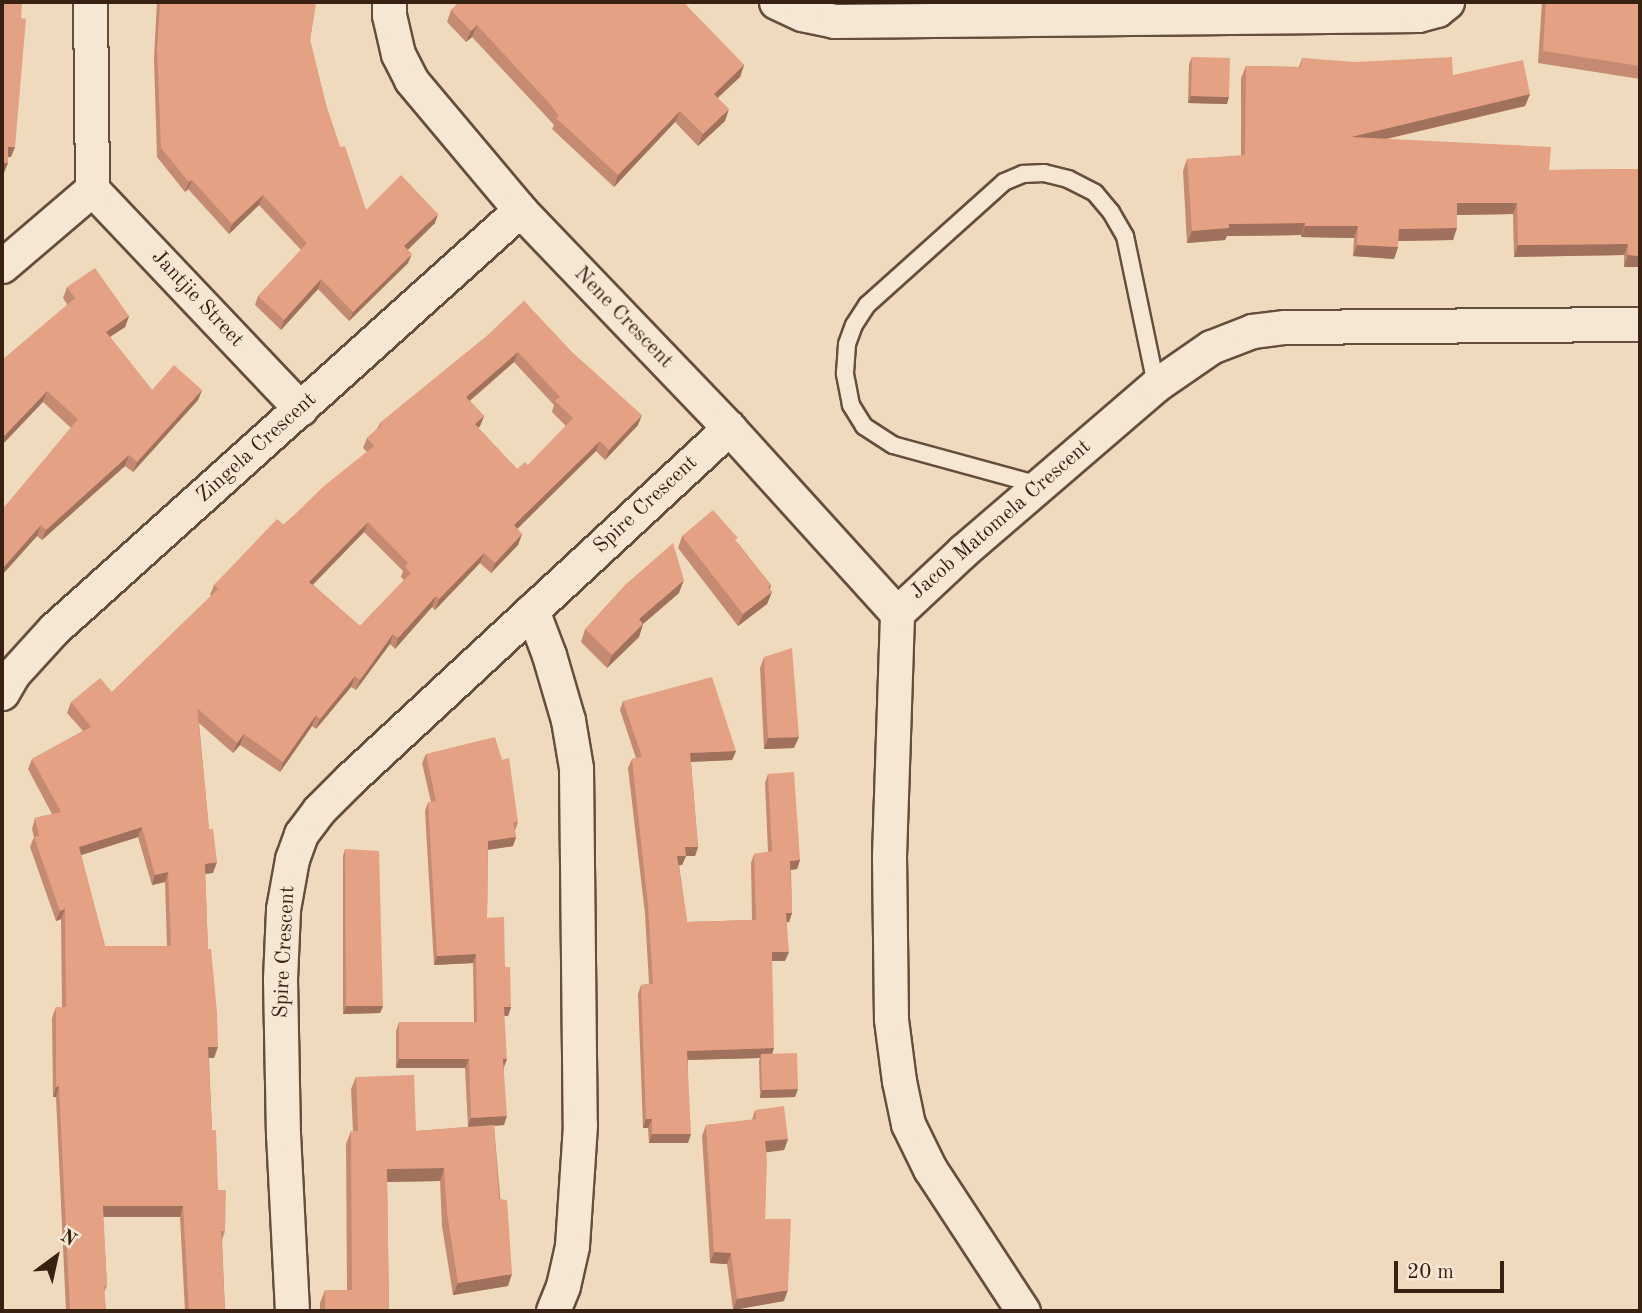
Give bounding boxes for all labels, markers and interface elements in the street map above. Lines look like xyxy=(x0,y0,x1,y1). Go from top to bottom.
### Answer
street label: Jantjie Street xyxy=(146,245,248,353)
street label: Nene Crescent xyxy=(568,262,678,374)
street label: Zingela Crescent xyxy=(192,388,322,508)
street label: Jacob Matomela Crescent xyxy=(906,435,1096,605)
street label: Spire Crescent xyxy=(589,451,703,559)
street label: Spire Crescent xyxy=(269,885,301,1019)
north arrow xyxy=(21,1222,91,1292)
text: N xyxy=(56,1227,79,1251)
scale bar xyxy=(1397,1246,1507,1290)
text: 20 m xyxy=(1407,1262,1454,1283)

